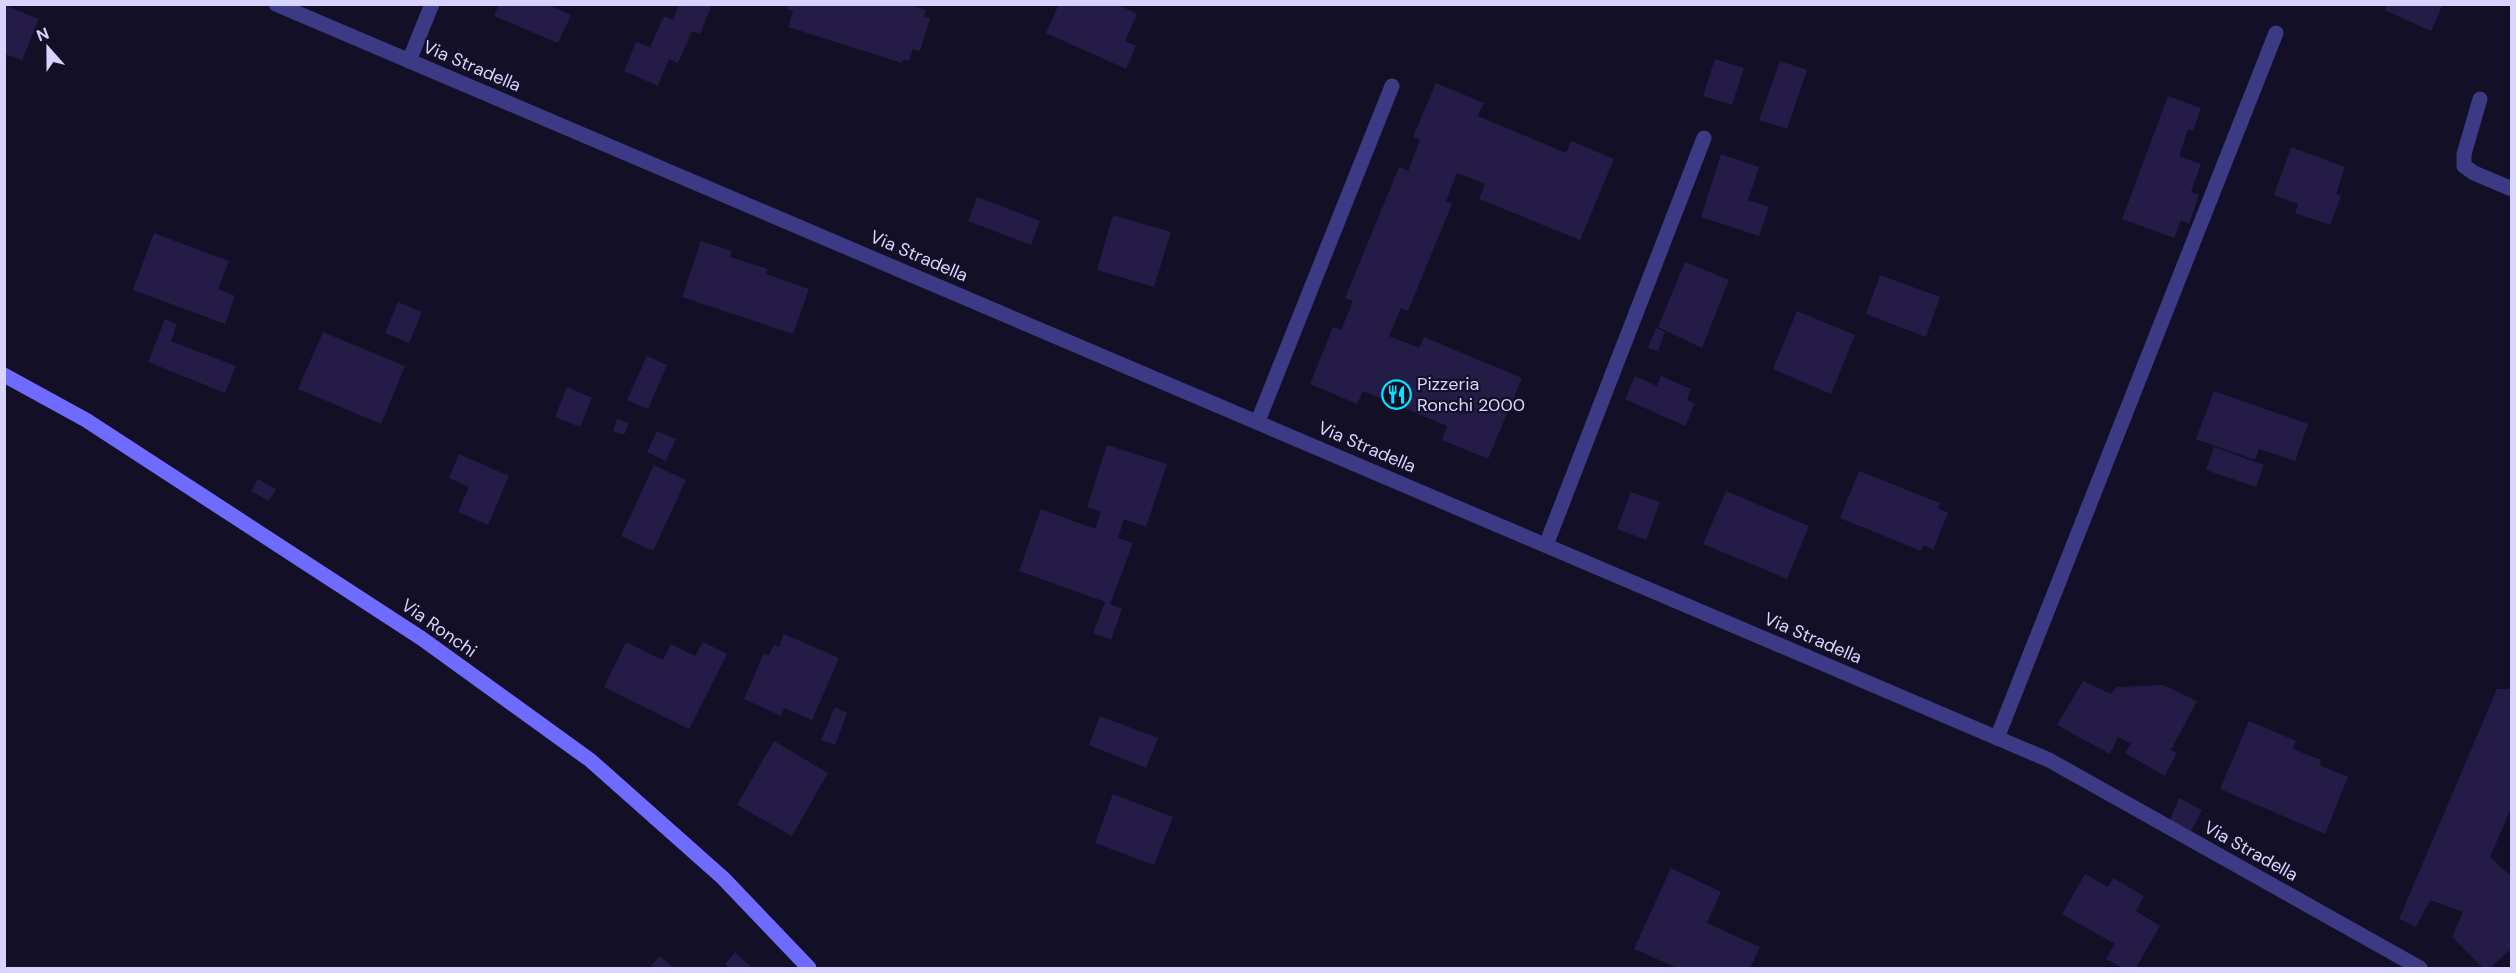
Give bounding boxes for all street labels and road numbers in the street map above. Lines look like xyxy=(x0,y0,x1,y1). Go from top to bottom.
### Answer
street label: Via Stradella xyxy=(419,35,525,97)
street label: Via Stradella xyxy=(866,225,972,287)
street label: Via Stradella xyxy=(1314,416,1420,478)
street label: Via Ronchi xyxy=(396,593,482,663)
street label: Via Stradella xyxy=(1760,607,1866,669)
street label: Via Stradella xyxy=(2200,815,2302,887)

